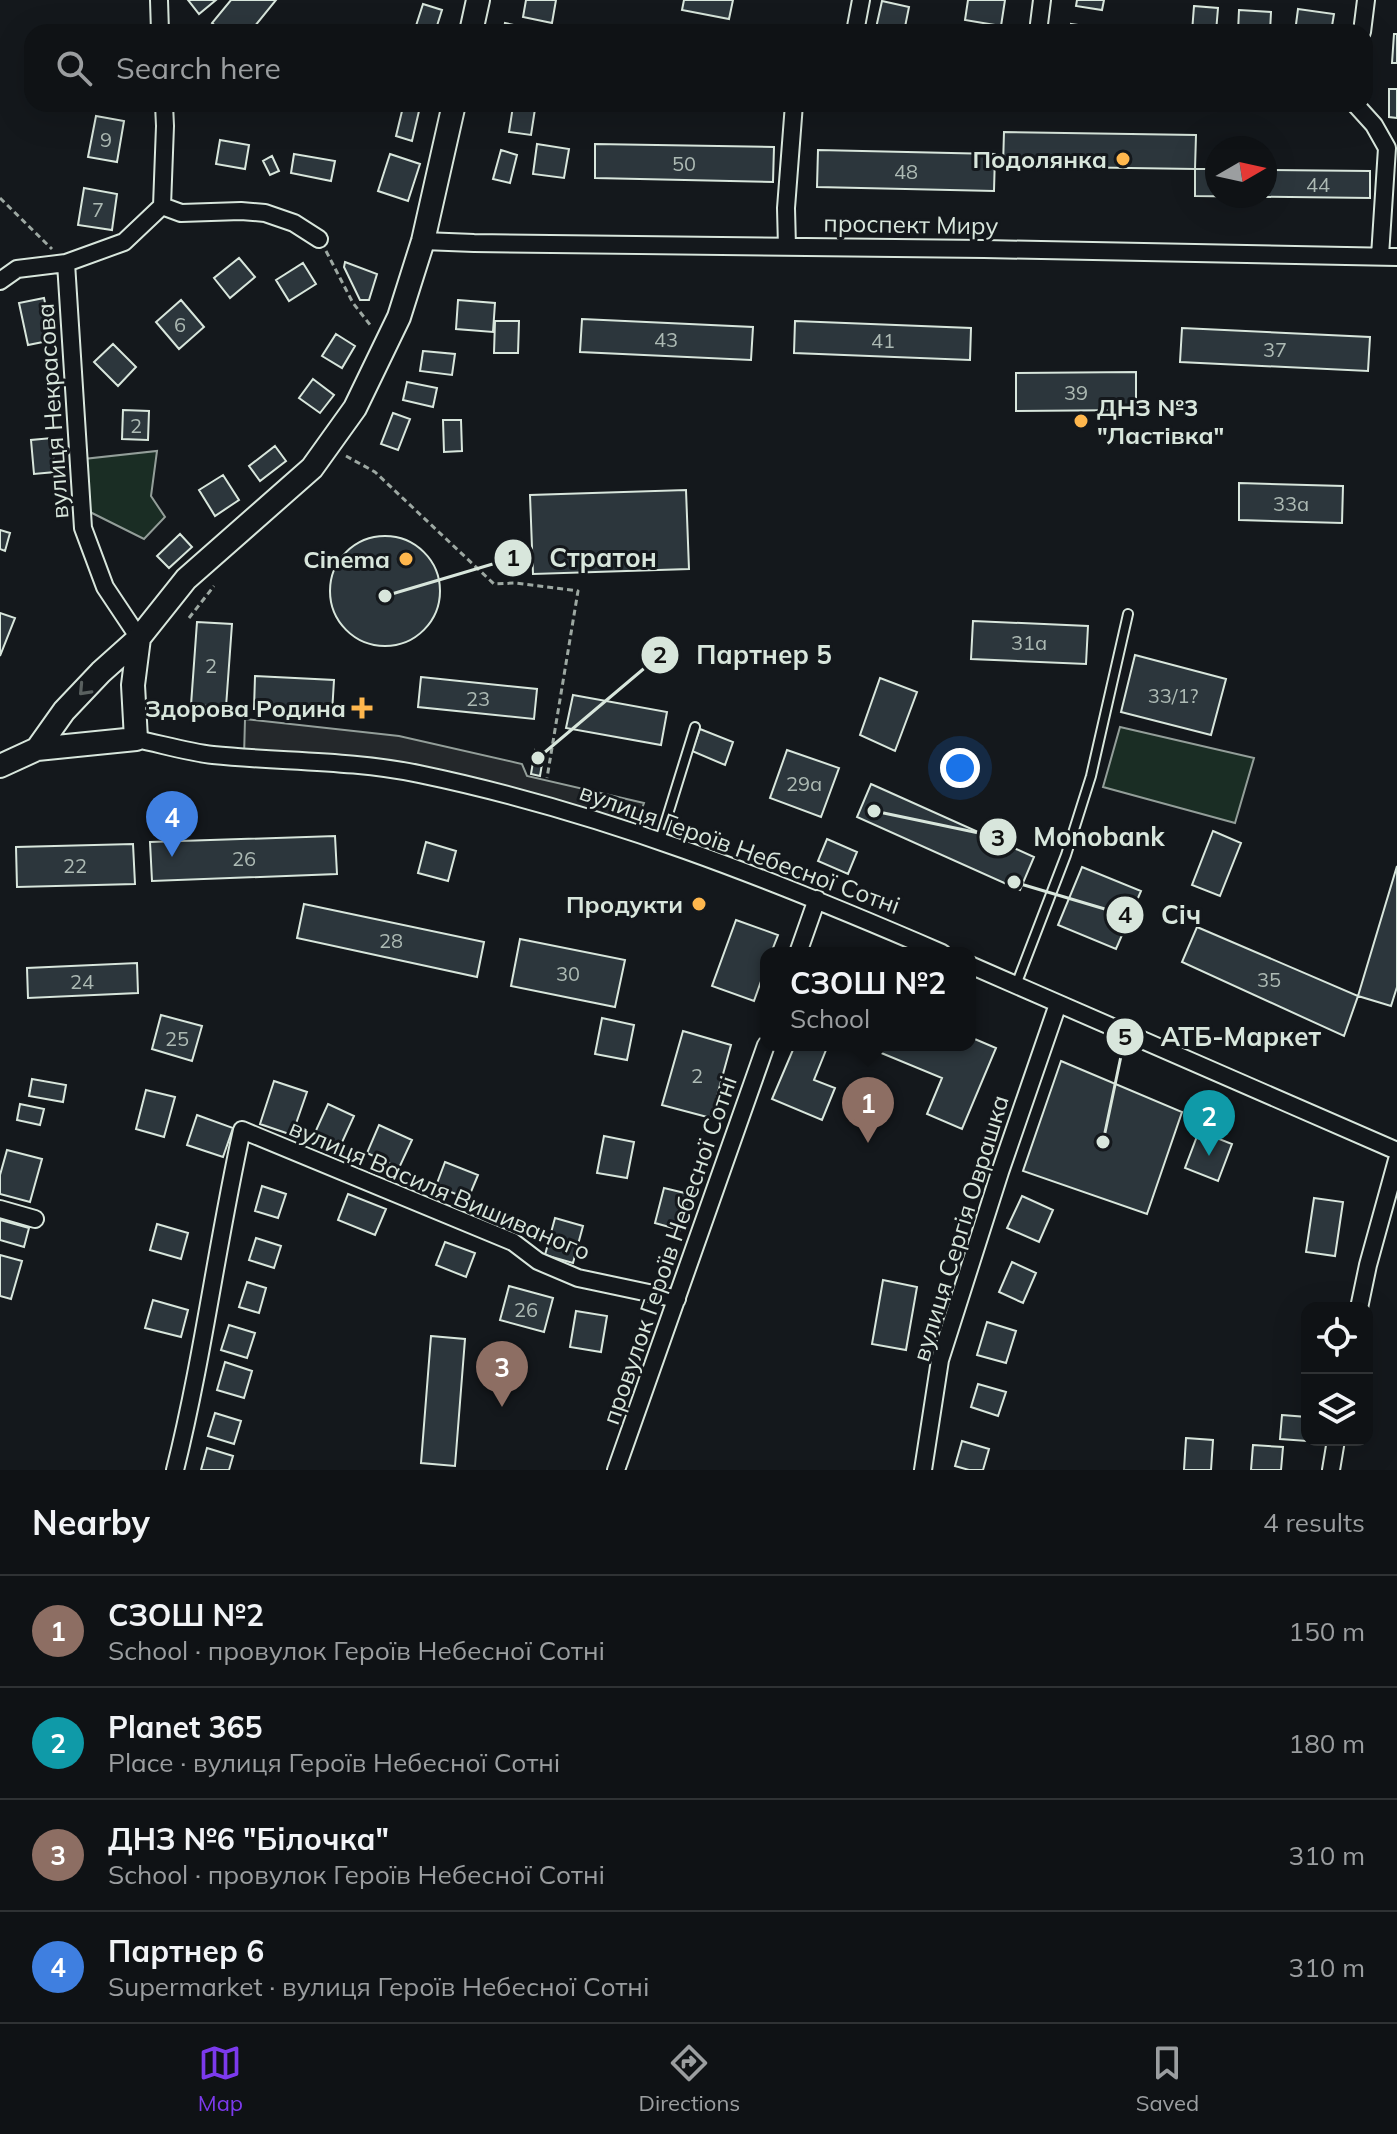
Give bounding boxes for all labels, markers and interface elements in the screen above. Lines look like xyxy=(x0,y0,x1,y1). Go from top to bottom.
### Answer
search box xyxy=(24,24,1373,112)
icon: search xyxy=(52,46,96,90)
text: Search here xyxy=(116,49,281,87)
house number: 9 xyxy=(100,127,112,152)
north arrow xyxy=(1205,136,1277,208)
place label: Подолянка xyxy=(972,144,1107,174)
marker: Подолянка xyxy=(1114,150,1132,168)
house number: 50 xyxy=(672,151,696,176)
house number: 48 xyxy=(894,159,918,184)
house number: 44 xyxy=(1306,172,1330,197)
house number: 7 xyxy=(92,197,104,222)
street label: проспект Миру xyxy=(823,207,999,241)
street label: вулиця Некрасова xyxy=(29,302,75,520)
house number: 6 xyxy=(174,312,186,337)
house number: 43 xyxy=(654,327,678,352)
house number: 41 xyxy=(871,328,895,353)
house number: 37 xyxy=(1263,337,1287,362)
house number: 39 xyxy=(1064,380,1088,405)
place label: ДНЗ №3 "Ластівка" xyxy=(1097,392,1224,450)
marker: ДНЗ №3 "Ластівка" xyxy=(1072,412,1090,430)
house number: 2 xyxy=(130,413,142,438)
house number: 33а xyxy=(1273,491,1309,516)
callout: Стратон xyxy=(493,533,673,583)
text: Стратон xyxy=(549,541,657,574)
text: 1 xyxy=(506,542,520,572)
place label: Cinema xyxy=(303,544,390,574)
marker: Cinema xyxy=(397,550,415,568)
callout: Партнер 5 xyxy=(640,630,848,680)
house number: 31а xyxy=(1011,630,1047,655)
text: Партнер 5 xyxy=(696,638,832,671)
text: 2 xyxy=(653,639,667,669)
house number: 2 xyxy=(205,653,217,678)
one-way arrow xyxy=(79,680,93,695)
house number: 33/1? xyxy=(1148,683,1198,708)
house number: 23 xyxy=(466,686,490,711)
place label: Здорова Родина xyxy=(145,693,346,723)
marker: Здорова Родина xyxy=(353,699,371,717)
your location xyxy=(940,748,980,788)
house number: 29а xyxy=(786,771,822,796)
street label: вулиця Героїв Небесної Сотні xyxy=(576,776,904,920)
pin: 4 xyxy=(146,791,198,857)
callout: Monobank xyxy=(978,812,1181,862)
text: Monobank xyxy=(1033,820,1165,853)
text: 3 xyxy=(991,822,1005,852)
house number: 26 xyxy=(232,846,256,871)
house number: 22 xyxy=(63,853,87,878)
place label: Продукти xyxy=(566,889,683,919)
callout: Січ xyxy=(1105,890,1217,940)
marker: Продукти xyxy=(690,895,708,913)
text: Січ xyxy=(1161,898,1201,931)
text: 4 xyxy=(1118,899,1132,929)
house number: 28 xyxy=(379,928,403,953)
popup xyxy=(760,947,976,1051)
house number: 30 xyxy=(556,961,580,986)
text: СЗОШ №2 xyxy=(790,964,946,1002)
house number: 35 xyxy=(1257,967,1281,992)
house number: 24 xyxy=(70,969,94,994)
text: School xyxy=(790,1002,870,1035)
callout: АТБ-Маркет xyxy=(1105,1012,1337,1062)
text: АТБ-Маркет xyxy=(1161,1020,1322,1053)
text: 5 xyxy=(1118,1021,1132,1051)
house number: 25 xyxy=(165,1026,189,1051)
house number: 2 xyxy=(691,1063,703,1088)
street label: провулок Героїв Небесної Сотні xyxy=(595,1072,743,1428)
pin: 1 xyxy=(842,1077,894,1143)
pin: 2 xyxy=(1183,1090,1235,1156)
street label: вулиця Сергія Оврашка xyxy=(905,1091,1015,1365)
street label: вулиця Василя Вишиваного xyxy=(285,1112,595,1266)
house number: 26 xyxy=(514,1297,538,1322)
map controls xyxy=(1301,1302,1373,1446)
button: locate xyxy=(1301,1302,1373,1374)
pin: 3 xyxy=(476,1341,528,1407)
button: layers xyxy=(1301,1374,1373,1446)
text: Nearby xyxy=(32,1501,150,1544)
text: 4 results xyxy=(1263,1506,1365,1539)
text: СЗОШ №2 xyxy=(108,1596,264,1634)
text: 1 xyxy=(50,1615,66,1648)
text: 150 m xyxy=(1289,1615,1365,1648)
text: School · провулок Героїв Небесної Сотні xyxy=(108,1634,605,1667)
text: Planet 365 xyxy=(108,1708,262,1746)
text: 2 xyxy=(50,1727,66,1760)
text: 180 m xyxy=(1289,1727,1365,1760)
text: Place · вулиця Героїв Небесної Сотні xyxy=(108,1746,560,1779)
text: ДНЗ №6 "Білочка" xyxy=(108,1820,389,1858)
text: 3 xyxy=(50,1839,66,1872)
text: 310 m xyxy=(1289,1839,1365,1872)
text: School · провулок Героїв Небесної Сотні xyxy=(108,1858,605,1891)
text: Партнер 6 xyxy=(108,1932,264,1970)
text: 4 xyxy=(50,1951,66,1984)
text: 310 m xyxy=(1289,1951,1365,1984)
text: Supermarket · вулиця Героїв Небесної Сотні xyxy=(108,1970,649,2003)
tab: Map xyxy=(198,2041,243,2117)
tab: Directions xyxy=(639,2041,740,2117)
tab: Saved xyxy=(1136,2041,1199,2117)

